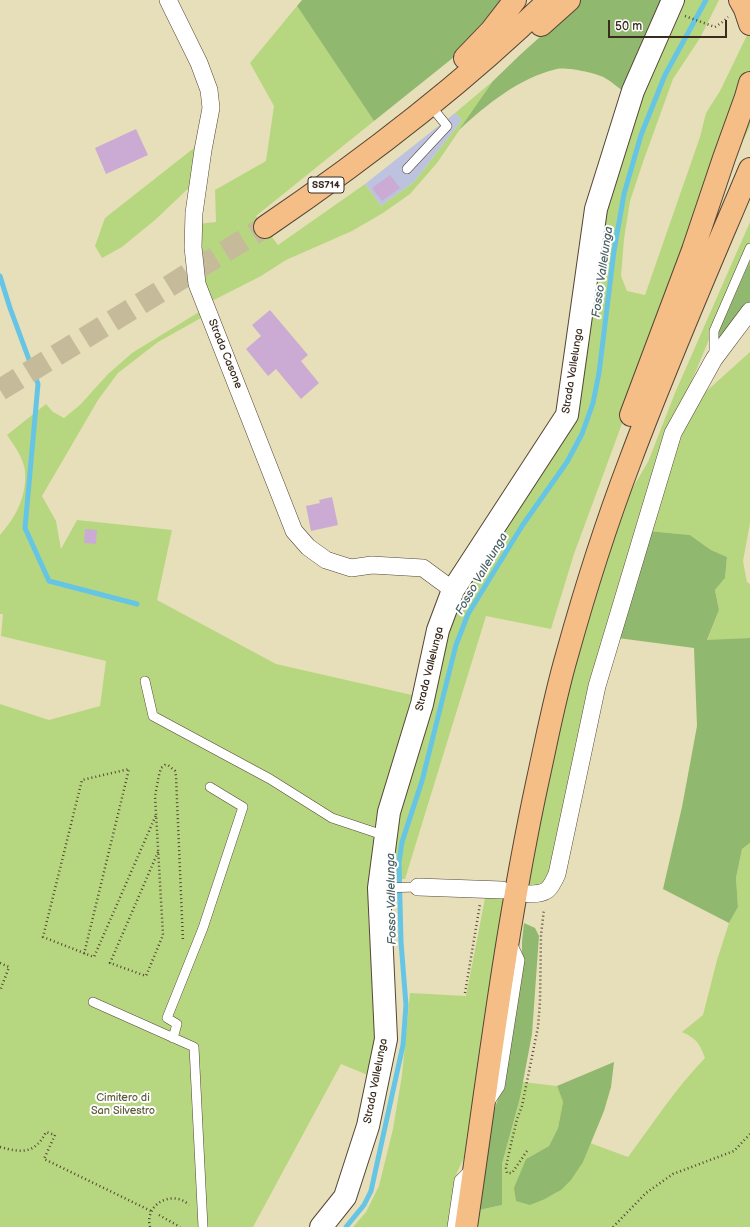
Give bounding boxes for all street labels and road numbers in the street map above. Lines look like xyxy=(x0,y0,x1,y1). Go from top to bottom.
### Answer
road number: SS714 xyxy=(308,177,344,193)
street label: Strada Casone xyxy=(205,317,245,391)
street label: Strada Vallelunga xyxy=(560,327,586,415)
street label: Strada Vallelunga xyxy=(413,625,447,713)
street label: Strada Vallelunga xyxy=(361,1037,391,1125)

